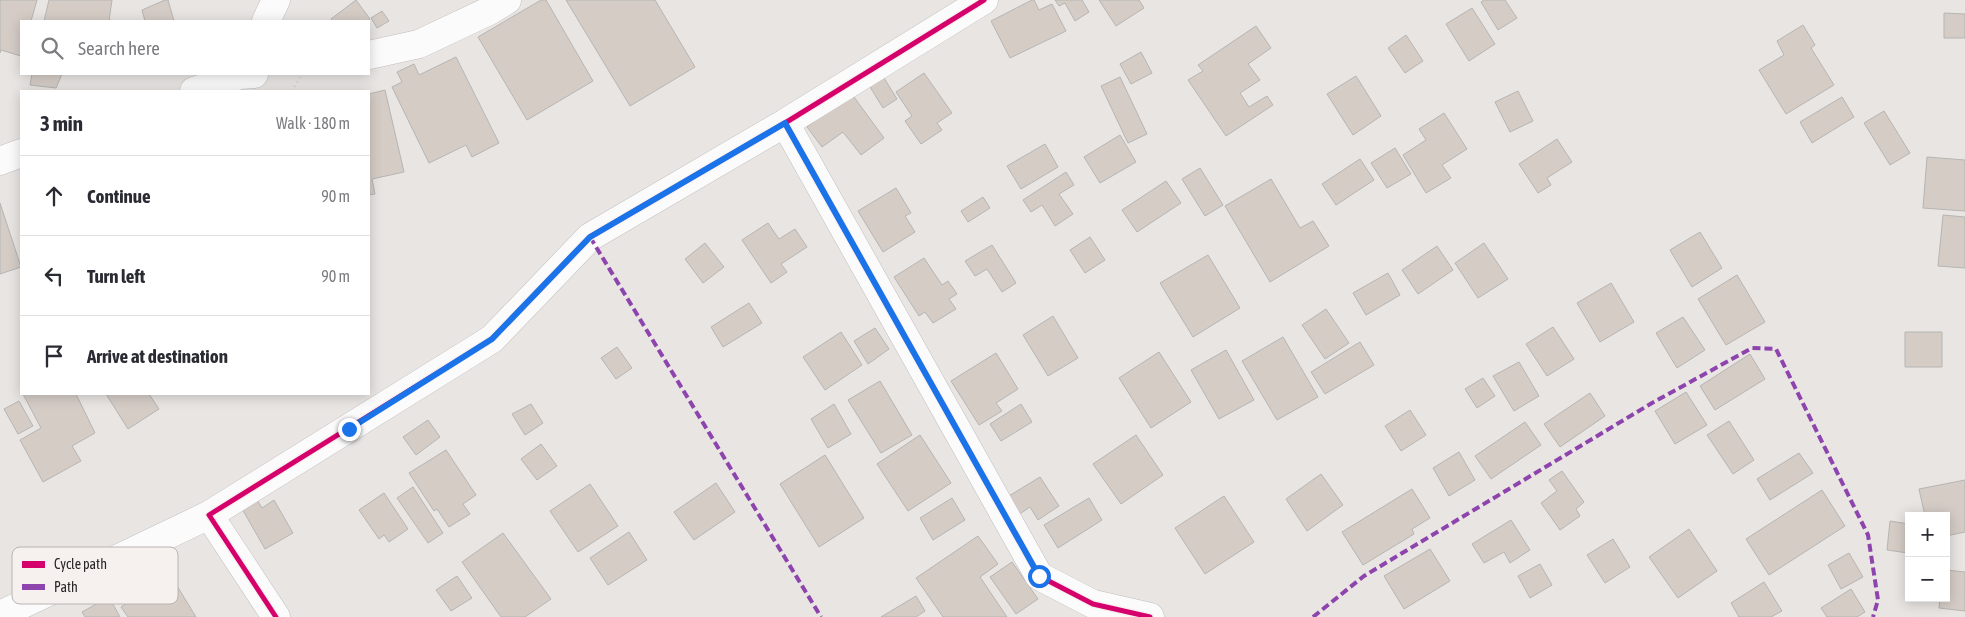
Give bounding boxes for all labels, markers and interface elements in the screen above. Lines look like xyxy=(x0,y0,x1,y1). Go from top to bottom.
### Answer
search box xyxy=(20,20,370,75)
icon: search xyxy=(38,34,66,62)
text: Search here xyxy=(78,37,160,59)
text: 3 min xyxy=(40,111,83,135)
text: Walk · 180 m xyxy=(276,114,350,132)
icon: ahead xyxy=(40,182,68,210)
text: Continue xyxy=(87,185,151,207)
text: 90 m xyxy=(321,187,350,205)
icon: left xyxy=(40,262,68,290)
text: Turn left xyxy=(87,265,145,287)
text: 90 m xyxy=(321,267,350,285)
icon: arrive xyxy=(40,342,68,370)
text: Arrive at destination xyxy=(87,345,228,367)
route end xyxy=(338,418,361,441)
map controls xyxy=(1905,512,1950,602)
button: + xyxy=(1905,512,1950,557)
legend xyxy=(12,547,178,604)
text: Cycle path xyxy=(54,556,107,572)
button: − xyxy=(1905,557,1950,602)
route start xyxy=(1028,565,1051,588)
text: Path xyxy=(54,579,78,595)

